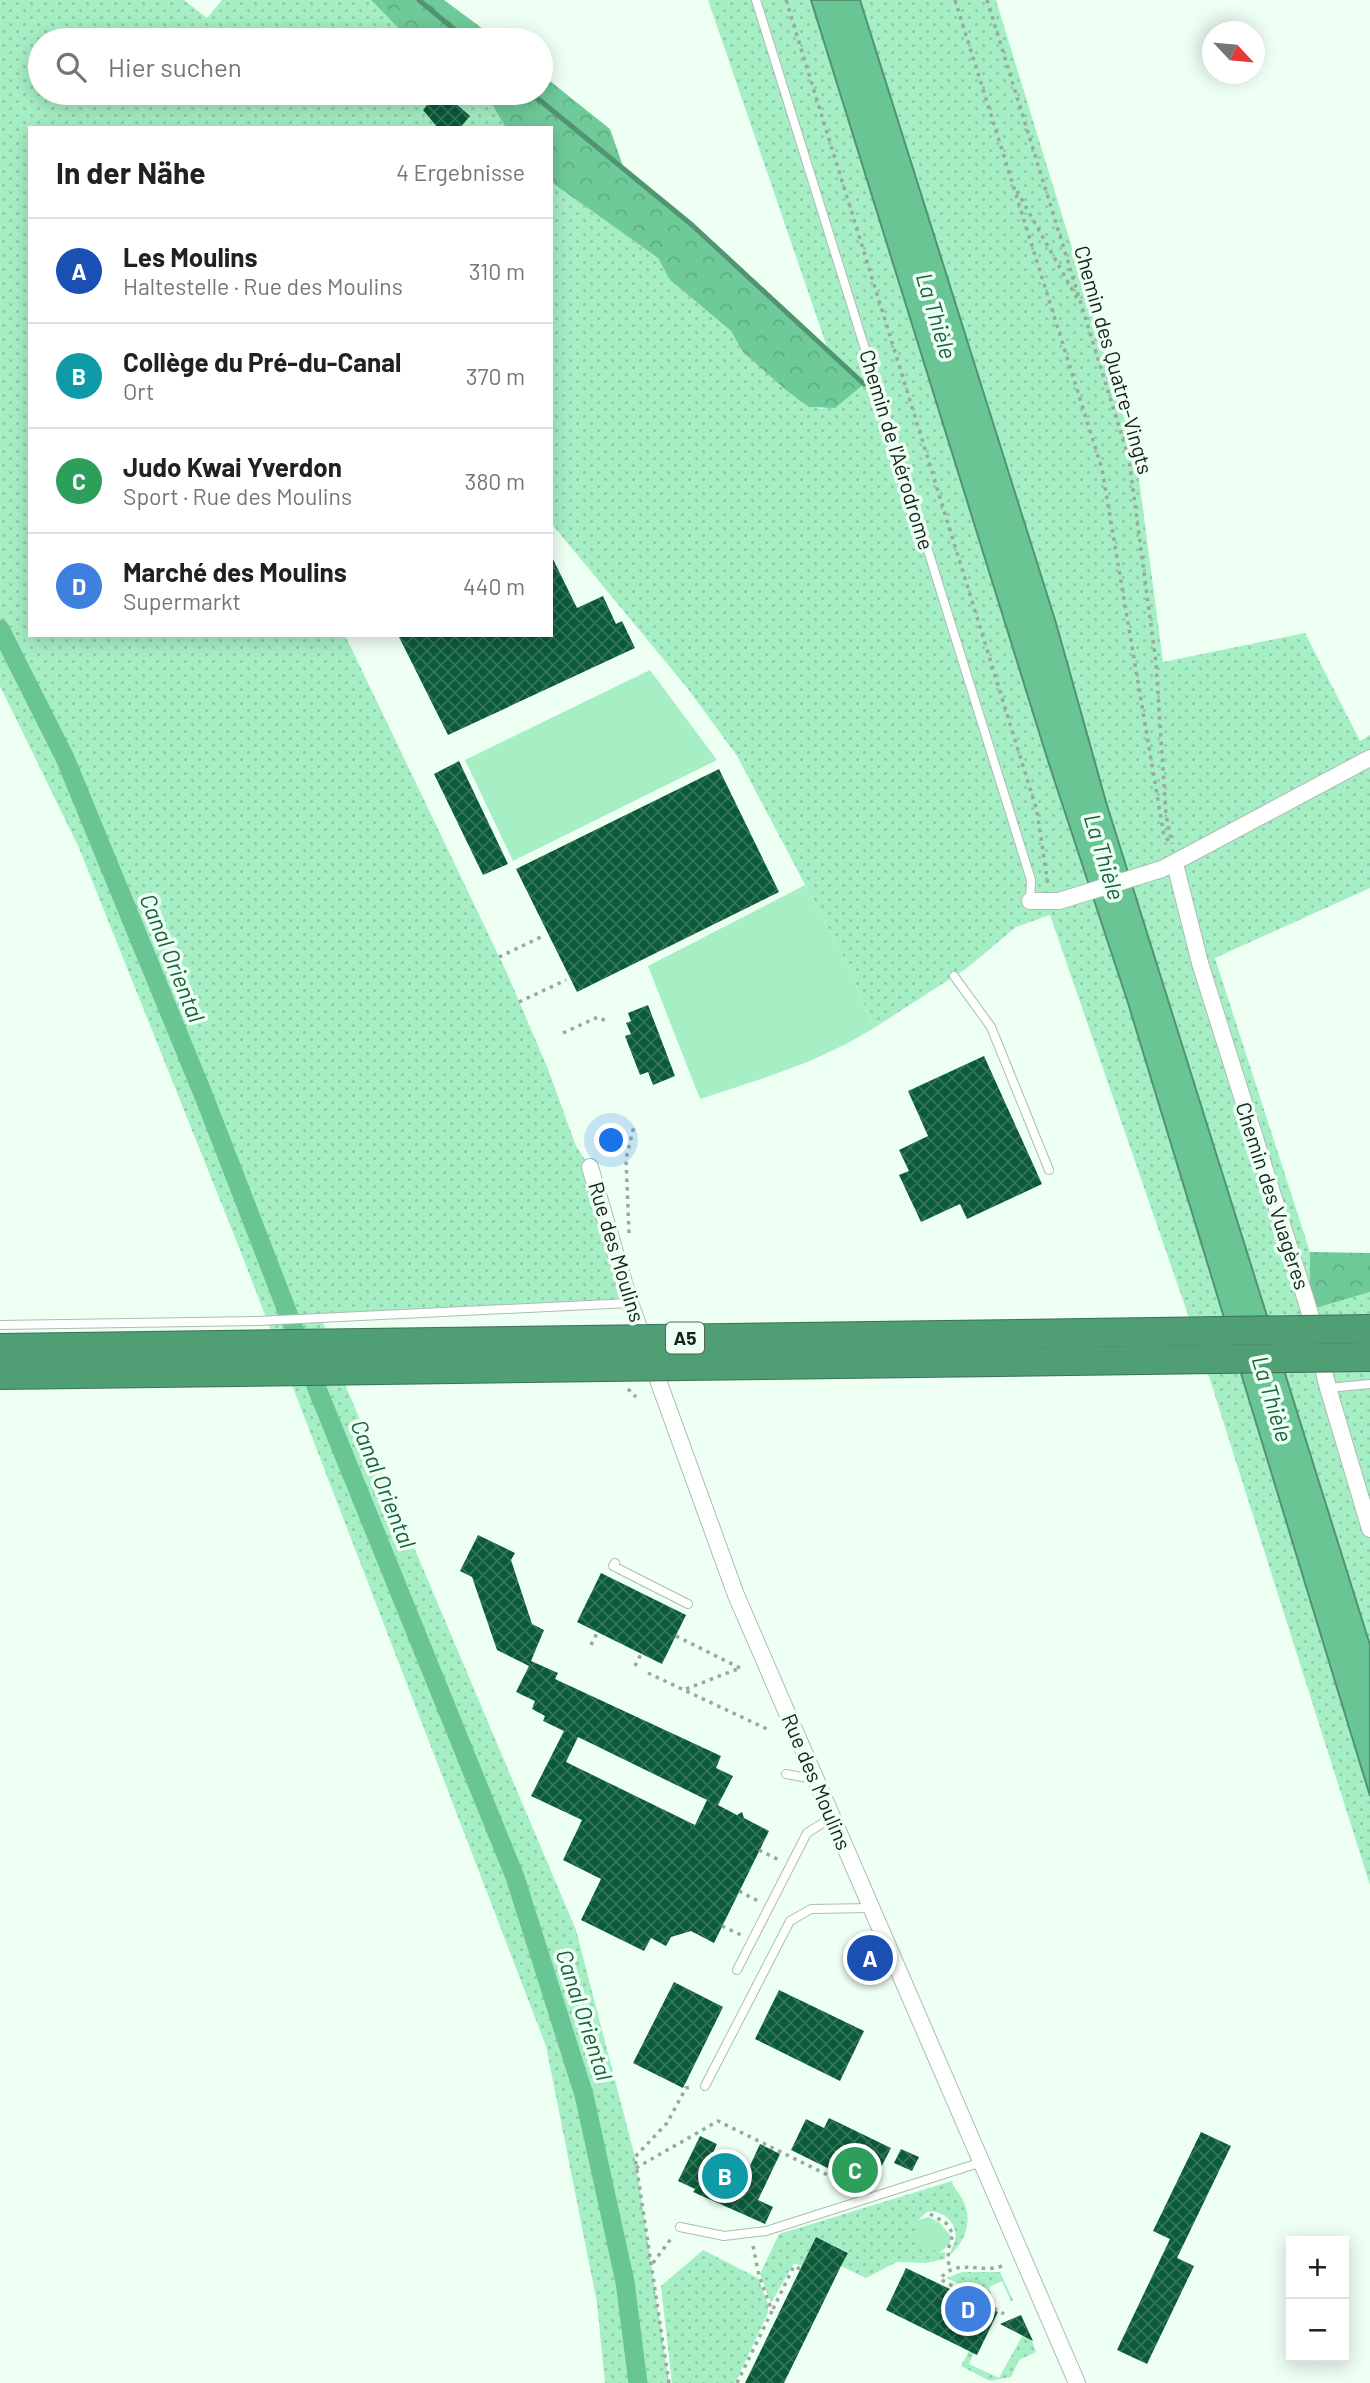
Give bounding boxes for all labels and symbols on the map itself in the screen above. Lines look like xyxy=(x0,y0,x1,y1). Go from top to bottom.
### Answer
north arrow xyxy=(1202,21,1265,84)
street label: Chemin des Quatre-Vingts xyxy=(1070,242,1159,477)
water label: La Thièle xyxy=(911,269,963,362)
street label: Chemin de l'Aérodrome xyxy=(855,346,940,553)
water label: La Thièle xyxy=(1079,810,1131,903)
water label: Canal Oriental xyxy=(134,889,211,1026)
street label: Chemin des Vuagères xyxy=(1231,1099,1316,1292)
your location xyxy=(594,1123,628,1157)
street label: Rue des Moulins xyxy=(584,1178,651,1325)
road number: A5 xyxy=(666,1322,704,1354)
water label: La Thièle xyxy=(1247,1352,1299,1445)
water label: Canal Oriental xyxy=(345,1415,422,1552)
street label: Rue des Moulins xyxy=(777,1710,857,1853)
pin: A xyxy=(847,1932,893,1984)
water label: Canal Oriental xyxy=(551,1946,619,2084)
pin: C xyxy=(832,2144,878,2196)
pin: B xyxy=(702,2150,748,2202)
pin: D xyxy=(945,2283,991,2335)

